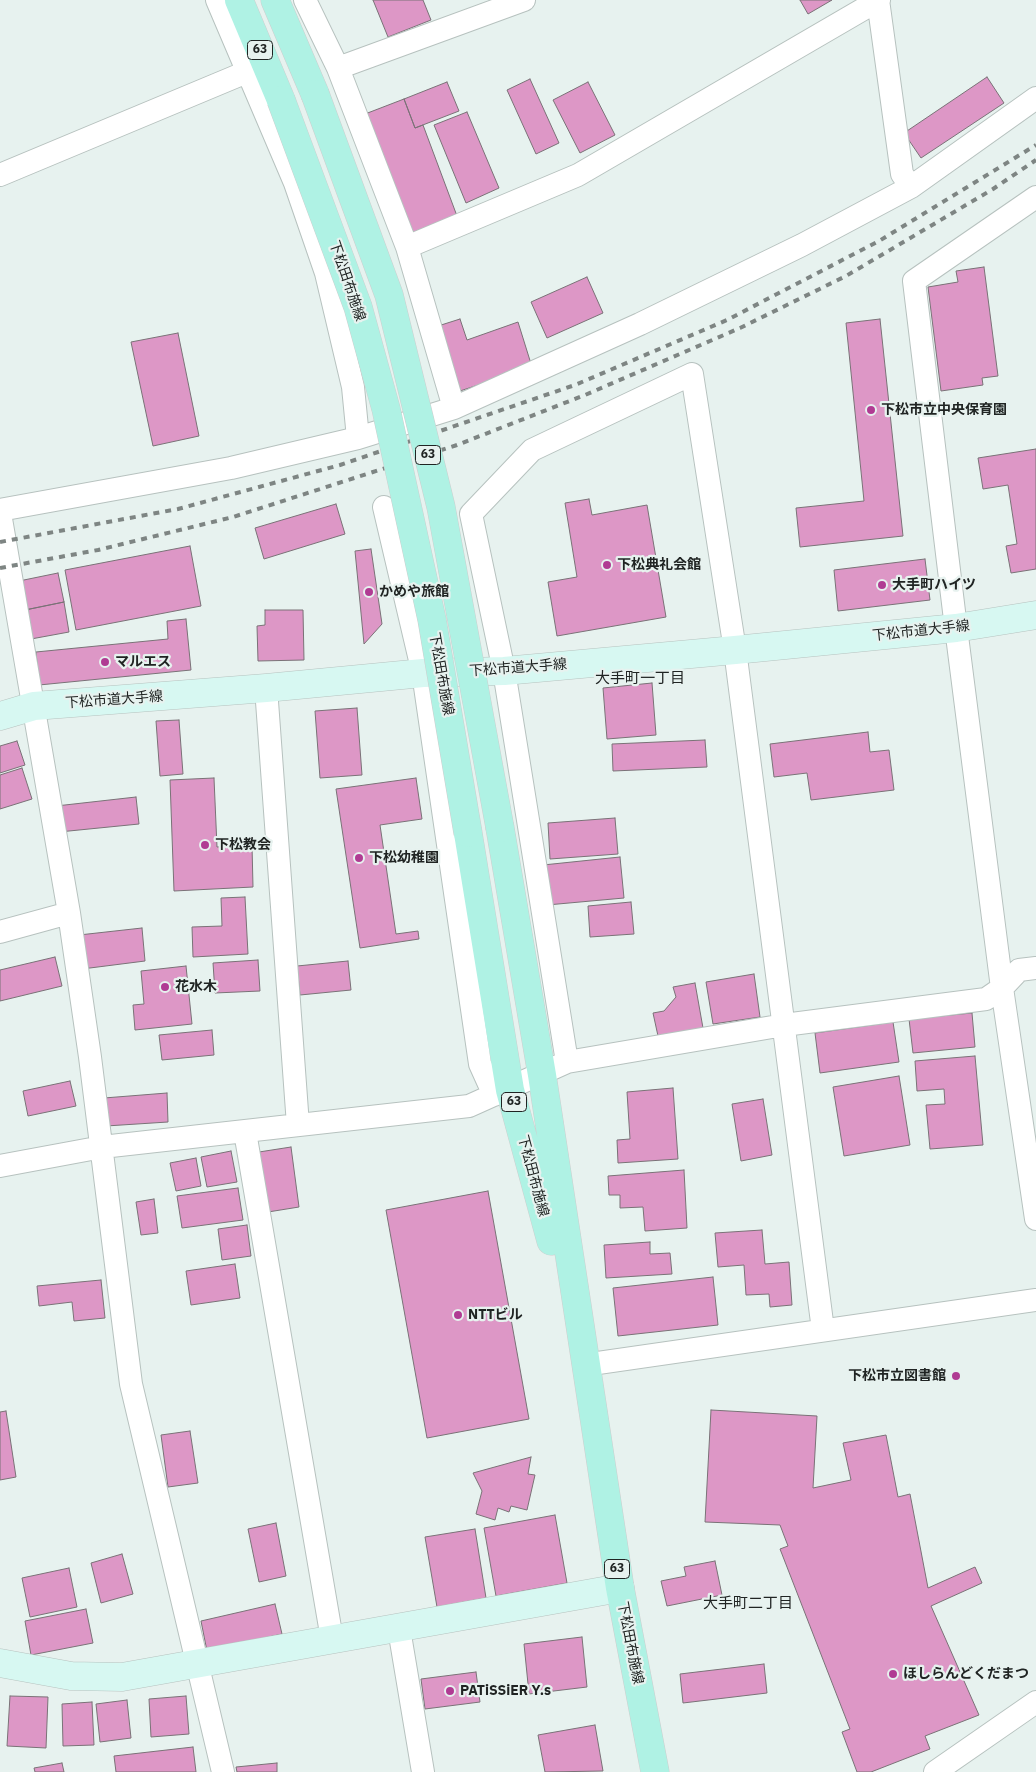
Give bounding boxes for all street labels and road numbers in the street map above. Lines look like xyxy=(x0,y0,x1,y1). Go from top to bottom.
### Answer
road number: 63 xyxy=(248,40,272,60)
street label: 下松田布施線 xyxy=(325,239,369,323)
road number: 63 xyxy=(416,446,440,464)
street label: 下松市道大手線 xyxy=(871,618,971,644)
street label: 下松田布施線 xyxy=(425,631,457,717)
street label: 下松市道大手線 xyxy=(469,656,567,680)
street label: 下松市道大手線 xyxy=(65,688,163,712)
road number: 63 xyxy=(502,1092,526,1112)
street label: 下松田布施線 xyxy=(514,1133,552,1219)
road number: 63 xyxy=(604,1560,630,1578)
street label: 下松田布施線 xyxy=(614,1600,646,1686)

